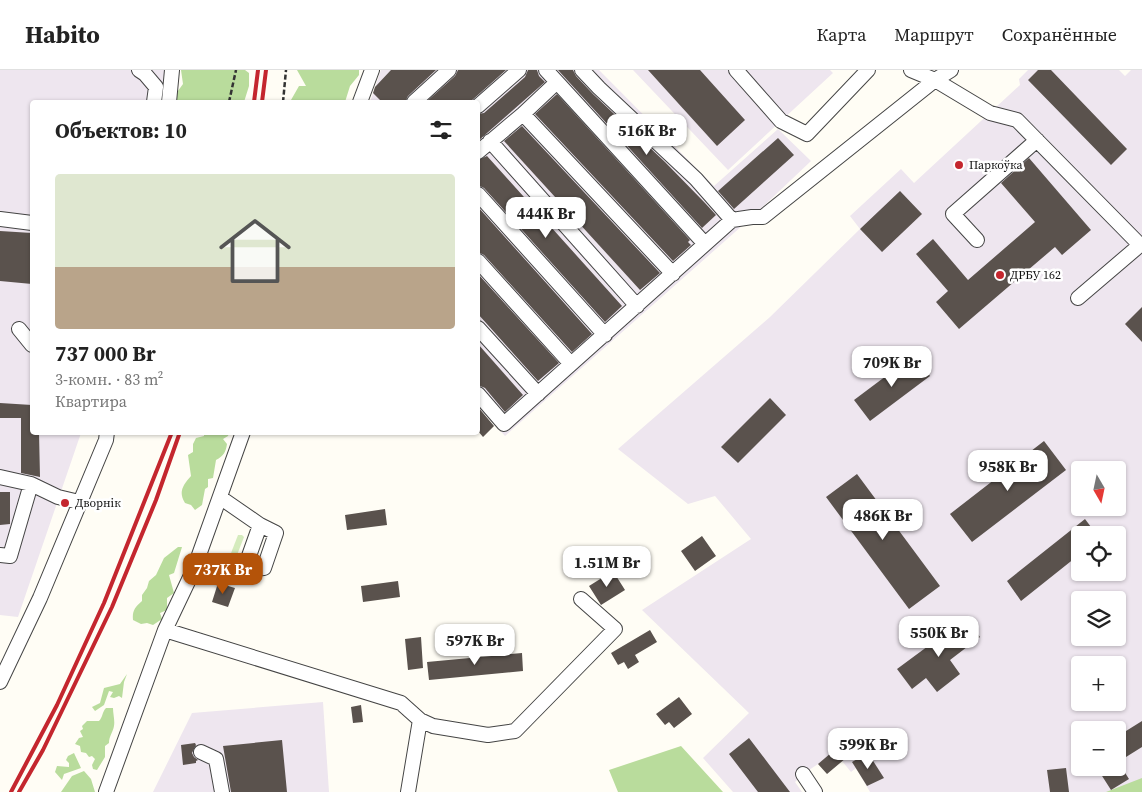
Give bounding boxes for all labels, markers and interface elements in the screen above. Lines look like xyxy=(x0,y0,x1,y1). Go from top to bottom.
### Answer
text: Habito xyxy=(25,18,100,51)
text: Карта xyxy=(817,22,866,47)
text: Маршрут xyxy=(894,22,974,47)
text: Сохранённые xyxy=(1002,22,1117,47)
pin: 516K Br xyxy=(601,114,693,156)
text: Объектов: 10 xyxy=(55,116,187,145)
icon: filters xyxy=(427,116,455,144)
text: 516K Br xyxy=(618,119,676,141)
place label: Паркоўка xyxy=(969,157,1023,173)
marker: Паркоўка xyxy=(953,159,965,171)
pin: 444K Br xyxy=(500,196,592,239)
text: 444K Br xyxy=(517,202,575,224)
icon: home xyxy=(210,206,300,296)
place label: ДРБУ 162 xyxy=(1010,267,1061,283)
marker: ДРБУ 162 xyxy=(994,269,1006,281)
text: 737 000 Br xyxy=(55,339,156,368)
pin: 709K Br xyxy=(846,346,938,388)
text: 709K Br xyxy=(863,351,921,373)
text: 3-комн. · 83 m² xyxy=(55,368,163,390)
text: Квартира xyxy=(55,390,127,412)
pin: 958K Br xyxy=(962,450,1054,492)
text: 958K Br xyxy=(979,455,1037,477)
north arrow xyxy=(1071,461,1126,516)
map controls xyxy=(1071,461,1126,776)
place label: Дворнік xyxy=(75,495,121,511)
marker: Дворнік xyxy=(59,497,71,509)
pin: 486K Br xyxy=(837,498,929,541)
text: 486K Br xyxy=(854,504,912,526)
button: locate xyxy=(1071,526,1126,581)
pin: 1.51M Br xyxy=(555,546,659,588)
text: 1.51M Br xyxy=(574,551,640,573)
pin: 737K Br xyxy=(177,552,269,595)
text: 737K Br xyxy=(194,558,252,580)
button: layers xyxy=(1071,591,1126,646)
pin: 550K Br xyxy=(893,616,985,658)
text: 550K Br xyxy=(910,621,968,643)
pin: 597K Br xyxy=(429,624,521,666)
text: 597K Br xyxy=(446,629,504,651)
button: + xyxy=(1071,656,1126,711)
button: − xyxy=(1071,721,1126,776)
pin: 599K Br xyxy=(822,728,914,770)
text: 599K Br xyxy=(839,733,897,755)

